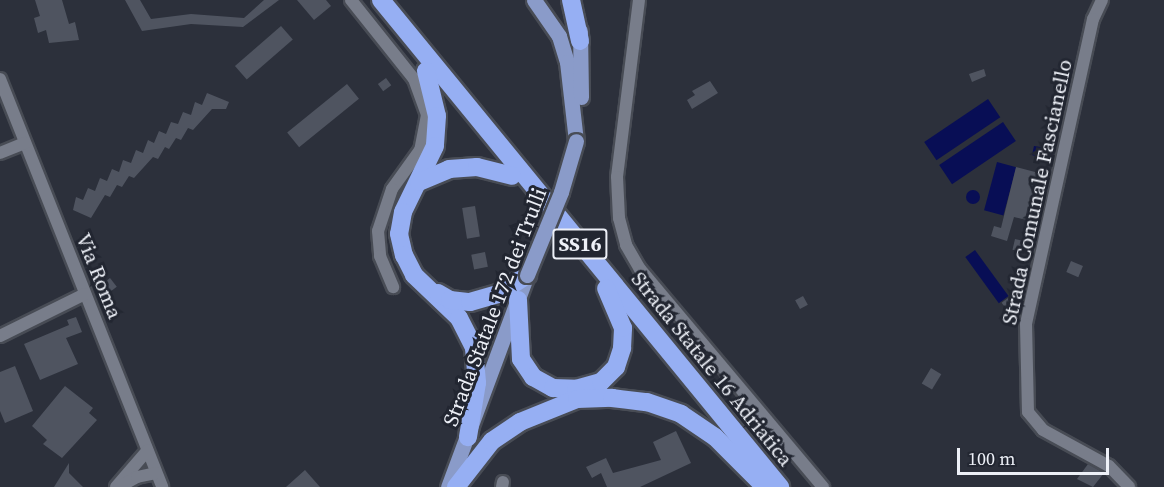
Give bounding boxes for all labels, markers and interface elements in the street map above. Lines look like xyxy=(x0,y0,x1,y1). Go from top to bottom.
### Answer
street label: Strada Comunale Fascianello xyxy=(997,57,1077,327)
street label: Strada Statale 172 dei Trulli xyxy=(438,184,552,430)
road number: SS16 xyxy=(552,227,608,261)
street label: Via Roma xyxy=(70,230,128,322)
street label: Strada Statale 16 Adriatica xyxy=(626,267,798,471)
scale bar xyxy=(960,436,1112,474)
text: 100 m xyxy=(968,446,1015,471)

